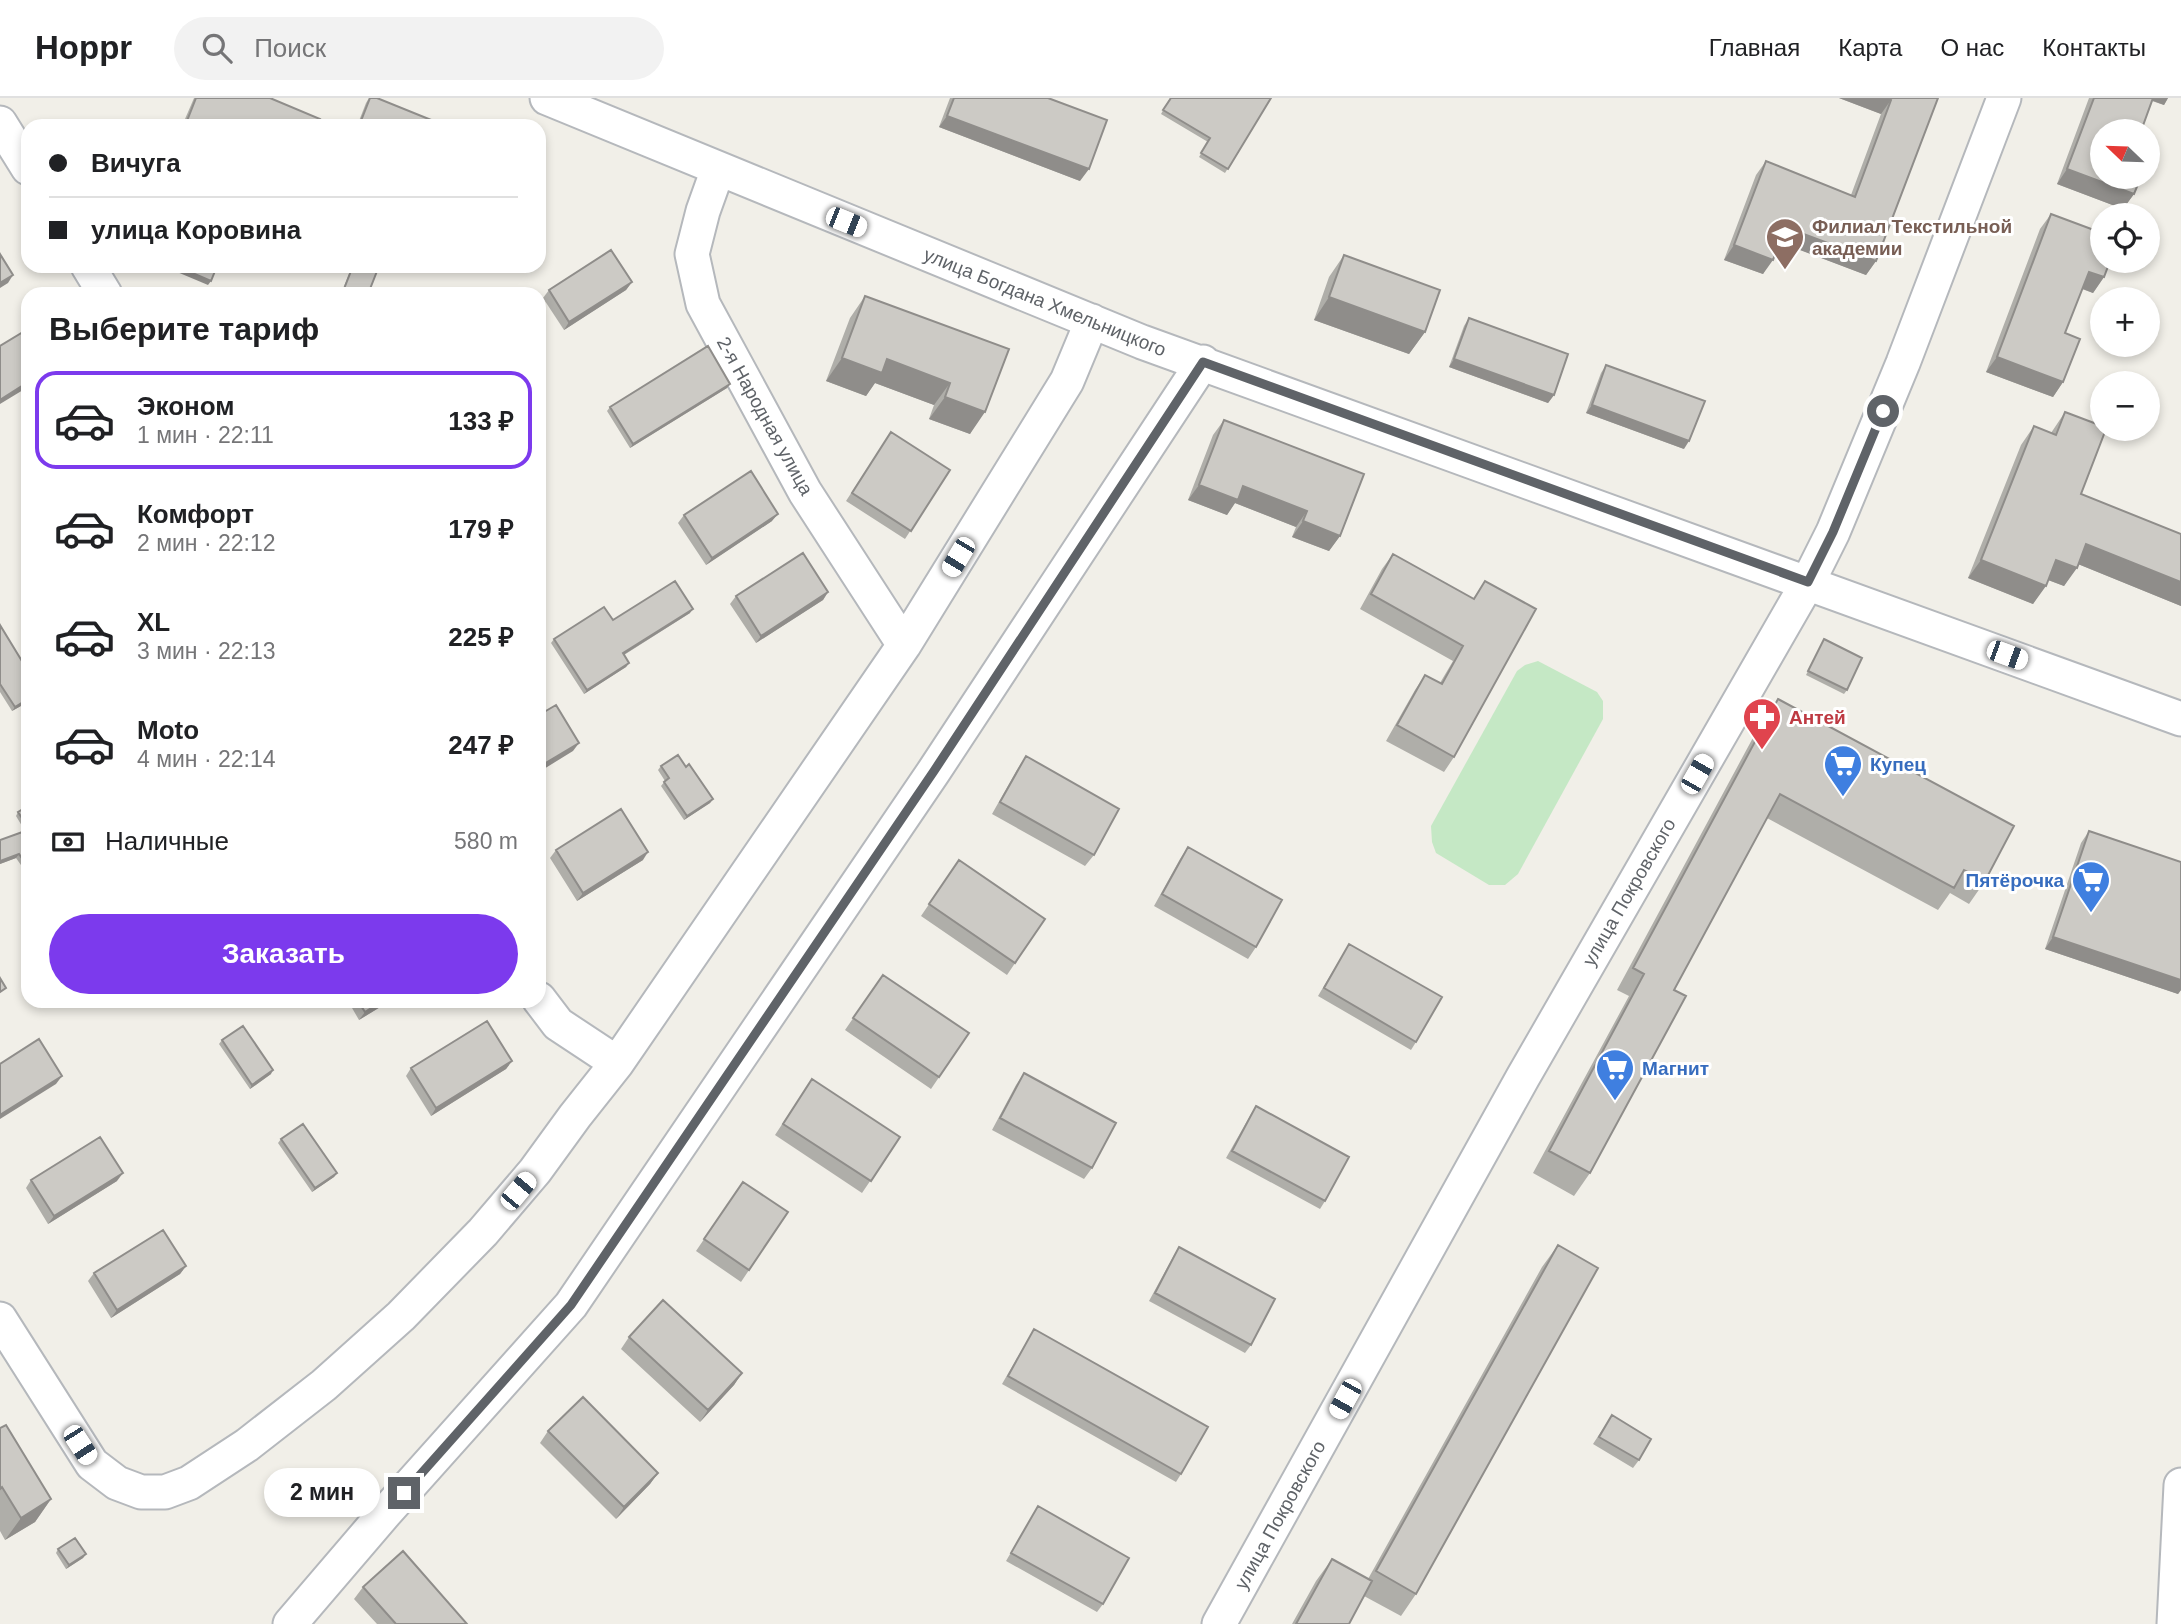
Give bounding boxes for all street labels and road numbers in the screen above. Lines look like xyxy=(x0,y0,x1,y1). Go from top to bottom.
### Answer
street label: улица Богдана Хмельницкого xyxy=(921,244,1169,360)
street label: 2-я Народная улица xyxy=(713,333,817,499)
street label: улица Покровского xyxy=(1578,815,1680,969)
street label: улица Покровского xyxy=(1230,1437,1330,1593)

